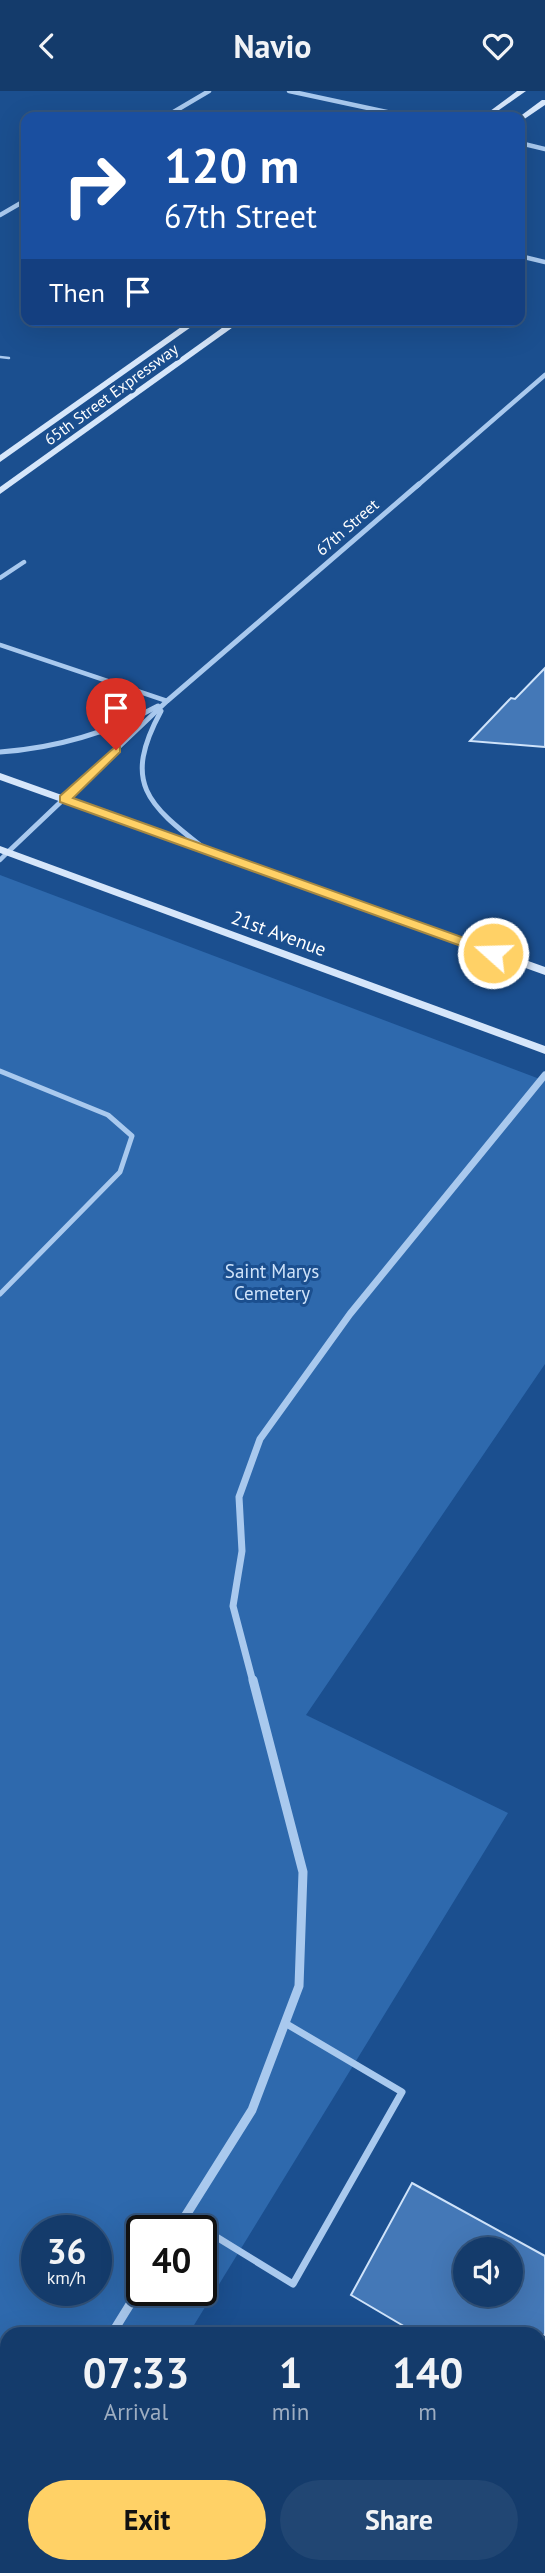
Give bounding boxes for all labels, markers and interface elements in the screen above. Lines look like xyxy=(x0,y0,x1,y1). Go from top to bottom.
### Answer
text: Navio xyxy=(234,25,311,67)
icon: back xyxy=(28,27,66,65)
icon: heart xyxy=(479,27,517,65)
text: 120 m xyxy=(164,133,299,197)
icon: right xyxy=(49,140,140,231)
text: 67th Street xyxy=(164,195,317,237)
icon: arrive xyxy=(119,273,157,311)
text: Then xyxy=(49,276,105,309)
street label: 65th Street Expressway xyxy=(40,338,182,449)
street label: 67th Street xyxy=(312,494,383,560)
pin xyxy=(86,678,146,750)
icon: arrive xyxy=(97,689,135,727)
street label: 21st Avenue xyxy=(228,905,330,961)
position arrow xyxy=(456,916,530,990)
park label: Saint Marys Cemetery xyxy=(225,1259,319,1305)
speed limit sign: 40 xyxy=(126,2215,217,2306)
text: 36 xyxy=(47,2228,86,2274)
map controls xyxy=(453,2237,523,2307)
button: sound xyxy=(453,2237,523,2307)
text: km/h xyxy=(47,2266,86,2289)
text: 07:33 xyxy=(83,2345,189,2400)
text: 1 xyxy=(279,2345,302,2400)
text: 140 xyxy=(392,2345,463,2400)
text: Arrival xyxy=(104,2397,168,2426)
text: min xyxy=(272,2397,309,2426)
text: m xyxy=(418,2397,437,2426)
button: Exit xyxy=(28,2480,266,2560)
button: Share xyxy=(280,2480,518,2560)

